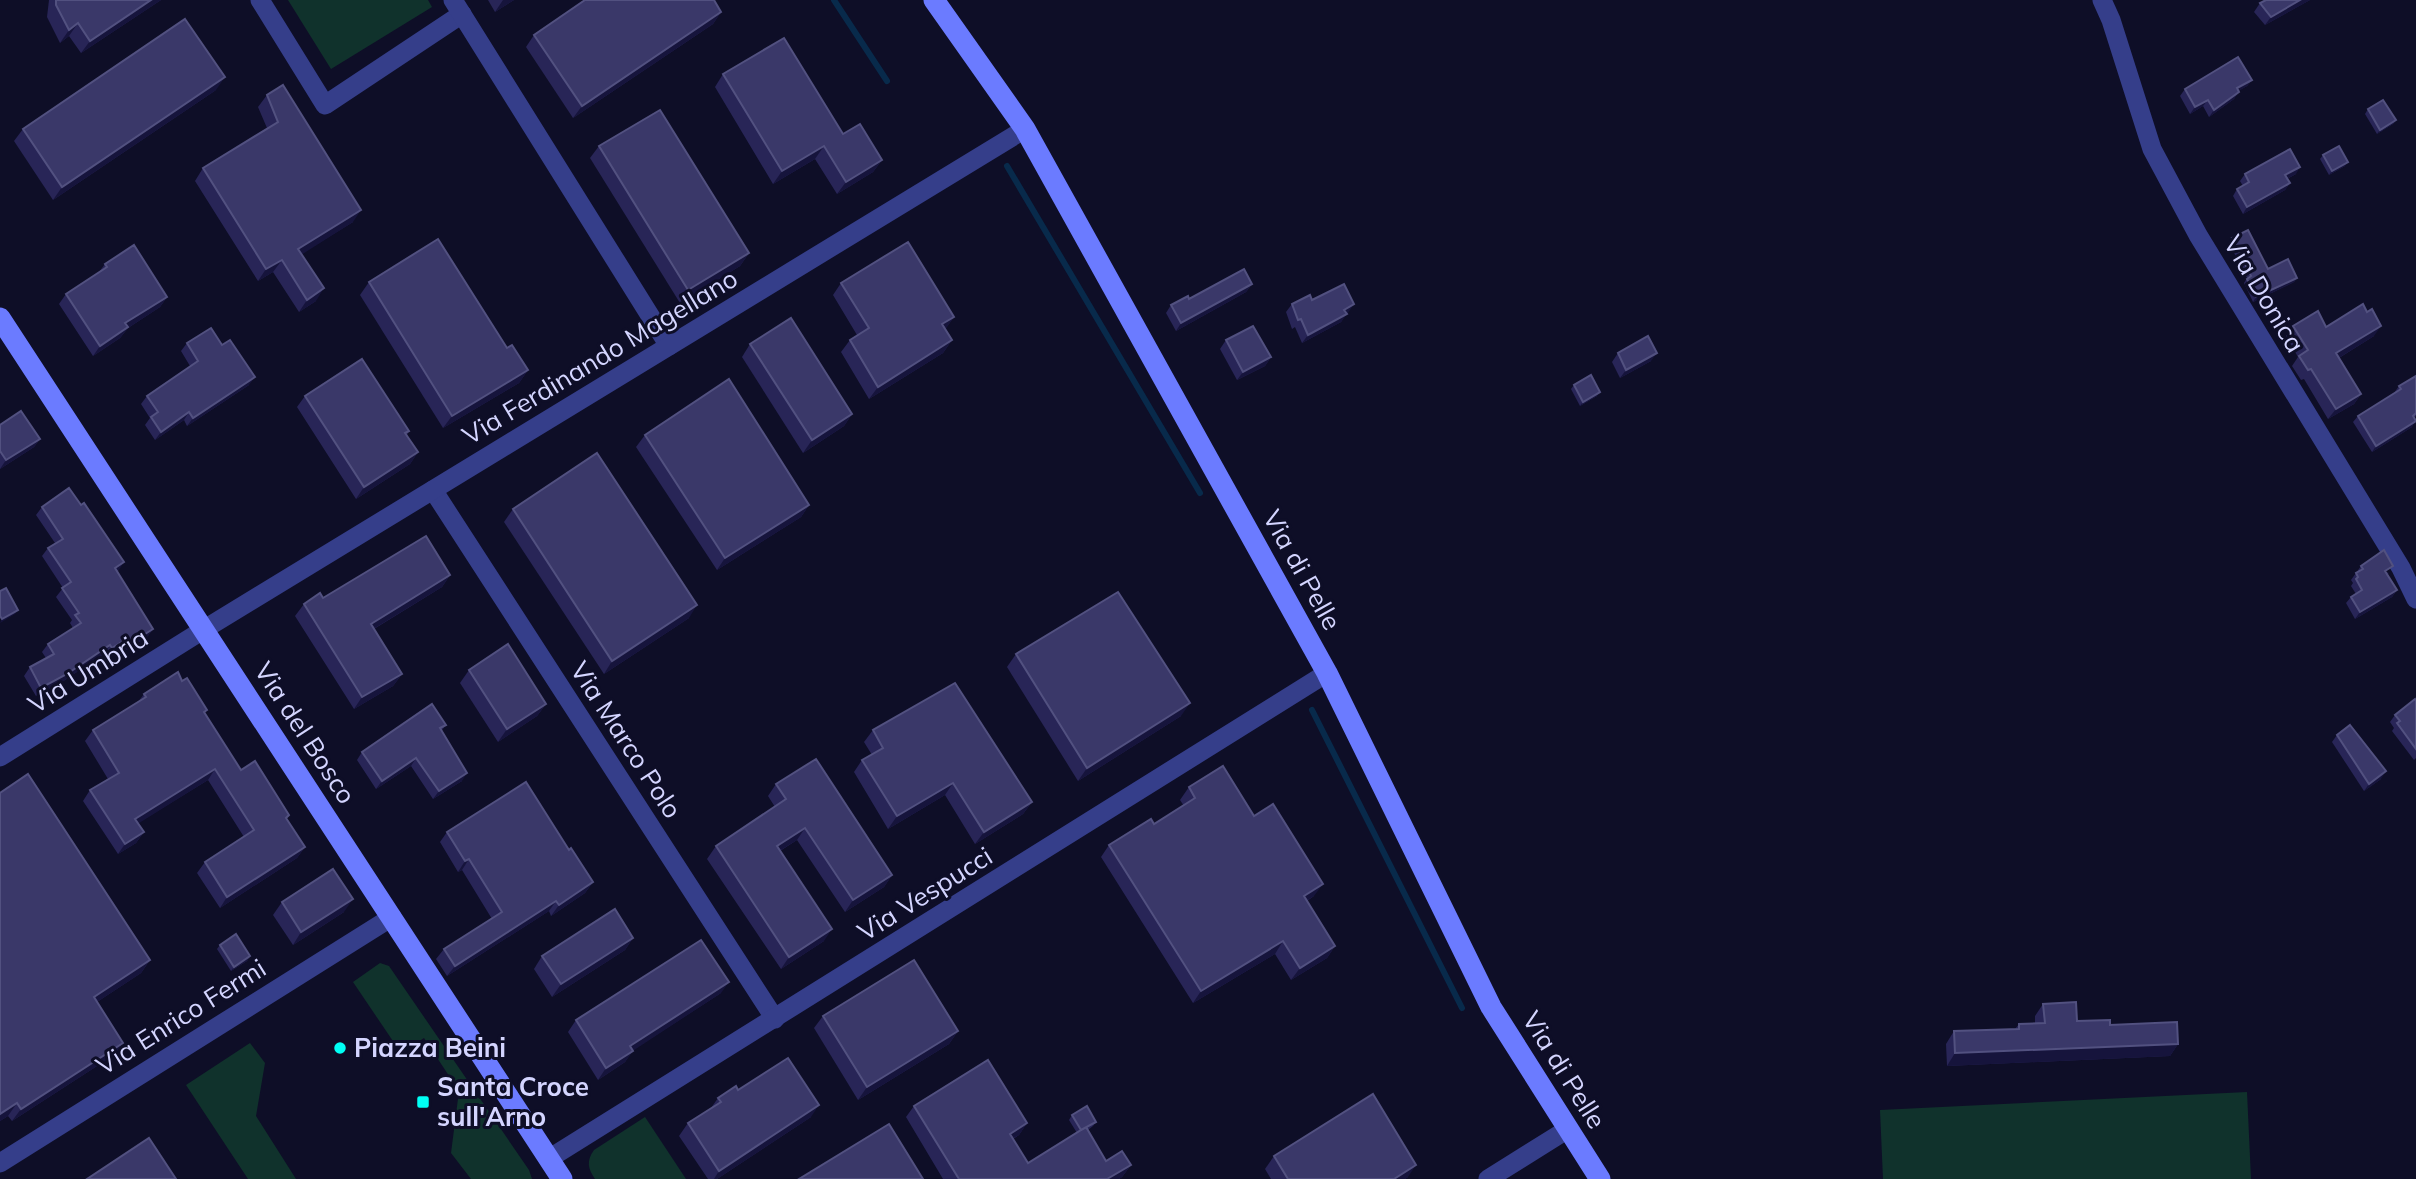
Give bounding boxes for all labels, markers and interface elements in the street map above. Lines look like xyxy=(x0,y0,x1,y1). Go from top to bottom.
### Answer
street label: Via Donica xyxy=(2217,229,2312,358)
street label: Via Ferdinando Magellano xyxy=(456,261,743,452)
street label: Via di Pelle xyxy=(1256,504,1349,636)
street label: Via Umbria xyxy=(22,621,154,720)
street label: Via Marco Polo xyxy=(563,655,689,824)
street label: Via del Bosco xyxy=(247,656,363,810)
street label: Via Vespucci xyxy=(851,839,998,948)
street label: Via Enrico Fermi xyxy=(90,951,272,1082)
street label: Via di Pelle xyxy=(1515,1005,1613,1135)
place label: Piazza Beini xyxy=(354,1031,506,1064)
marker: Piazza Beini xyxy=(332,1040,348,1056)
place label: Santa Croce sull'Arno xyxy=(437,1070,589,1133)
marker: Santa Croce sull'Arno xyxy=(415,1094,431,1110)

